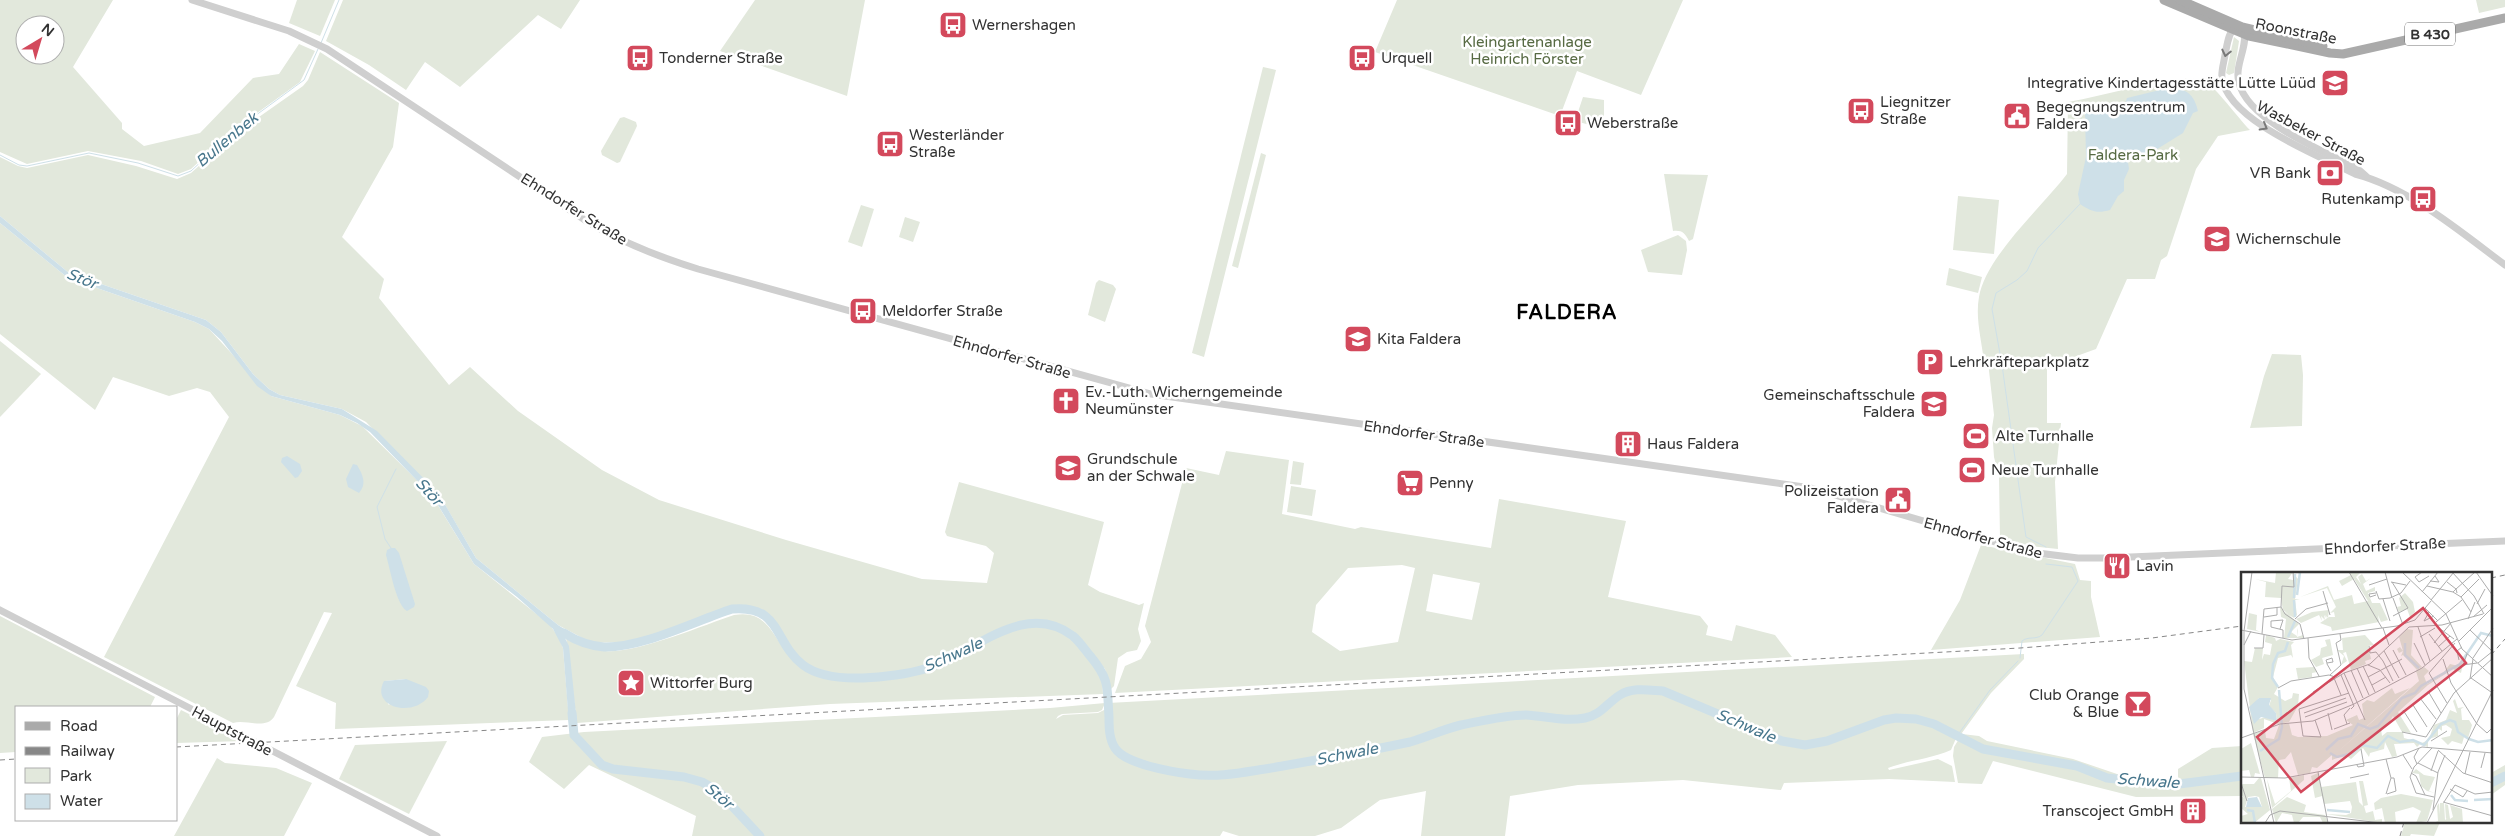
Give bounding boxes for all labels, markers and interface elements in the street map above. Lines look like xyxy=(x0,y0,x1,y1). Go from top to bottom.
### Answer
bus stop icon: Wernershagen xyxy=(938,10,968,40)
street label: Roonstraße xyxy=(2254,14,2338,48)
north arrow xyxy=(15,15,65,65)
place label: Wernershagen xyxy=(972,16,1076,34)
text: N xyxy=(38,20,57,40)
road number: B 430 xyxy=(2405,22,2455,46)
park label: Kleingartenanlage Heinrich Förster xyxy=(1462,33,1592,68)
bus stop icon: Tonderner Straße xyxy=(625,43,655,73)
bus stop icon: Urquell xyxy=(1347,43,1377,73)
place label: Tonderner Straße xyxy=(659,49,783,67)
place label: Urquell xyxy=(1381,49,1432,67)
one-way arrow xyxy=(2221,49,2232,58)
school or university icon: Integrative Kindertagesstätte Lütte Lüüd xyxy=(2320,68,2350,98)
place label: Integrative Kindertagesstätte Lütte Lüüd xyxy=(2027,74,2316,92)
place label: Liegnitzer Straße xyxy=(1880,93,1951,128)
bus stop icon: Liegnitzer Straße xyxy=(1846,96,1876,126)
street label: Wasbeker Straße xyxy=(2253,97,2369,169)
place label: Begegnungszentrum Faldera xyxy=(2036,98,2186,133)
public building icon: Begegnungszentrum Faldera xyxy=(2002,101,2032,131)
water label: Bullenbek xyxy=(192,107,263,172)
bus stop icon: Weberstraße xyxy=(1553,108,1583,138)
place label: Weberstraße xyxy=(1587,114,1678,132)
one-way arrow xyxy=(2258,120,2267,130)
place label: Westerländer Straße xyxy=(909,126,1004,161)
bus stop icon: Westerländer Straße xyxy=(875,129,905,159)
park label: Faldera-Park xyxy=(2088,146,2178,164)
bank icon: VR Bank xyxy=(2315,158,2345,188)
place label: VR Bank xyxy=(2250,164,2311,182)
street label: Ehndorfer Straße xyxy=(517,169,631,249)
bus stop icon: Rutenkamp xyxy=(2408,184,2438,214)
place label: Rutenkamp xyxy=(2321,190,2404,208)
school or university icon: Wichernschule xyxy=(2202,224,2232,254)
place label: Wichernschule xyxy=(2236,230,2341,248)
water label: Stör xyxy=(64,264,102,295)
bus stop icon: Meldorfer Straße xyxy=(848,296,878,326)
district label: FALDERA xyxy=(1516,301,1618,325)
place label: Meldorfer Straße xyxy=(882,302,1003,320)
school or university icon: Kita Faldera xyxy=(1343,324,1373,354)
place label: Kita Faldera xyxy=(1377,330,1461,348)
street label: Ehndorfer Straße xyxy=(951,332,1073,382)
parking icon: Lehrkräfteparkplatz xyxy=(1915,347,1945,377)
place label: Lehrkräfteparkplatz xyxy=(1949,353,2089,371)
place label: Ev.-Luth. Wicherngemeinde Neumünster xyxy=(1085,383,1282,418)
church icon: Ev.-Luth. Wicherngemeinde Neumünster xyxy=(1051,386,1081,416)
place label: Gemeinschaftsschule Faldera xyxy=(1763,386,1915,421)
school or university icon: Gemeinschaftsschule Faldera xyxy=(1919,389,1949,419)
street label: Ehndorfer Straße xyxy=(1362,417,1486,451)
sports icon: Alte Turnhalle xyxy=(1961,421,1991,451)
place label: Alte Turnhalle xyxy=(1995,427,2094,445)
building icon: Haus Faldera xyxy=(1613,429,1643,459)
place label: Haus Faldera xyxy=(1647,435,1739,453)
place label: Grundschule an der Schwale xyxy=(1087,450,1195,485)
school or university icon: Grundschule an der Schwale xyxy=(1053,453,1083,483)
sports icon: Neue Turnhalle xyxy=(1957,455,1987,485)
place label: Neue Turnhalle xyxy=(1991,461,2099,479)
supermarket icon: Penny xyxy=(1395,468,1425,498)
water label: Stör xyxy=(411,474,448,512)
place label: Penny xyxy=(1429,474,1474,492)
place label: Polizeistation Faldera xyxy=(1784,482,1879,517)
public building icon: Polizeistation Faldera xyxy=(1883,485,1913,515)
street label: Ehndorfer Straße xyxy=(1922,514,2044,562)
street label: Ehndorfer Straße xyxy=(2324,534,2446,558)
restaurant icon: Lavin xyxy=(2102,551,2132,581)
place label: Lavin xyxy=(2136,557,2174,575)
inset map xyxy=(2241,572,2492,824)
water label: Schwale xyxy=(920,633,987,677)
place icon: Wittorfer Burg xyxy=(616,668,646,698)
place label: Wittorfer Burg xyxy=(650,674,753,692)
place label: Club Orange & Blue xyxy=(2029,686,2119,721)
bar icon: Club Orange & Blue xyxy=(2123,689,2153,719)
street label: Hauptstraße xyxy=(189,702,275,760)
water label: Schwale xyxy=(1713,705,1780,748)
legend xyxy=(15,706,178,821)
text: Road xyxy=(60,717,98,735)
water label: Schwale xyxy=(1314,738,1381,770)
text: Railway xyxy=(60,742,115,760)
text: Park xyxy=(60,767,92,785)
water label: Schwale xyxy=(2116,769,2181,793)
water label: Stör xyxy=(701,778,739,815)
text: Water xyxy=(60,792,103,810)
building icon: Transcoject GmbH xyxy=(2178,796,2208,826)
place label: Transcoject GmbH xyxy=(2043,802,2174,820)

